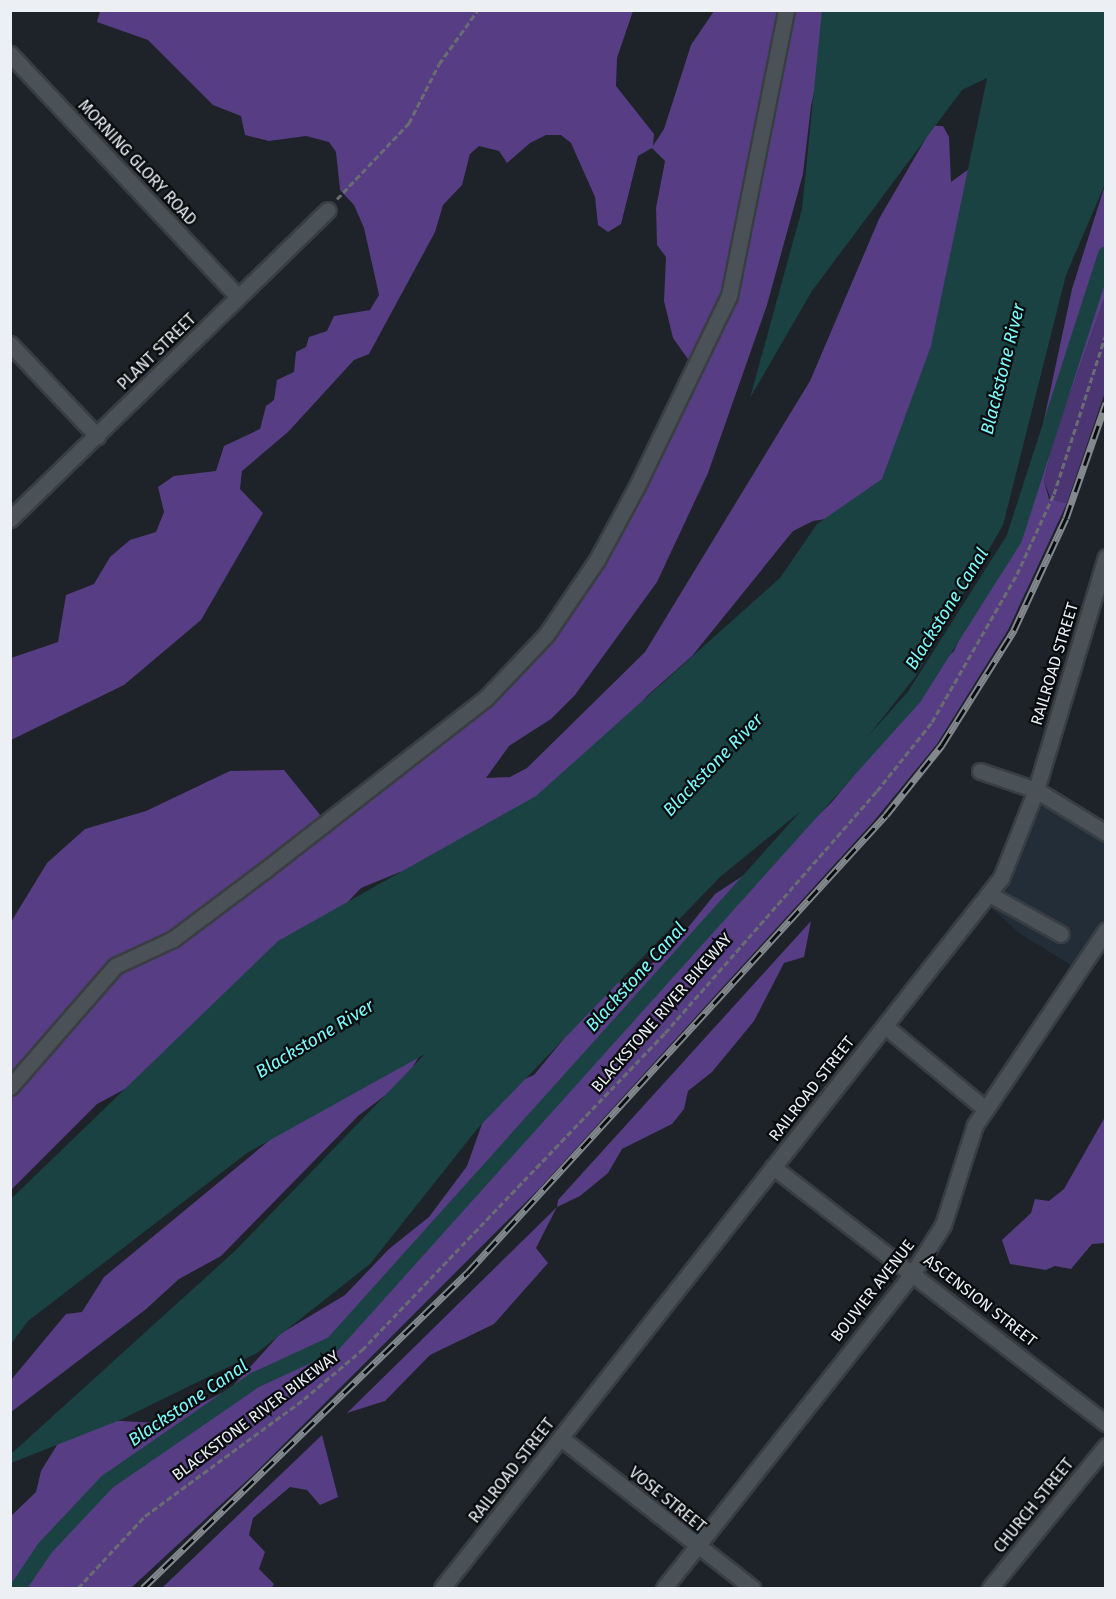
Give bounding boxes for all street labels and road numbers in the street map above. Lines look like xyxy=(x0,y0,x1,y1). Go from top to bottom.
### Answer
street label: MORNING GLORY ROAD xyxy=(74,96,200,230)
street label: PLANT STREET xyxy=(114,310,200,394)
street label: RAILROAD STREET xyxy=(1027,600,1083,728)
street label: BLACKSTONE RIVER BIKEWAY xyxy=(588,930,736,1096)
street label: RAILROAD STREET xyxy=(765,1033,859,1145)
street label: BOUVIER AVENUE xyxy=(827,1236,919,1346)
street label: ASCENSION STREET xyxy=(920,1251,1040,1351)
street label: BLACKSTONE RIVER BIKEWAY xyxy=(169,1347,343,1485)
street label: RAILROAD STREET xyxy=(465,1415,559,1527)
street label: CHURCH STREET xyxy=(990,1455,1078,1557)
street label: VOSE STREET xyxy=(625,1463,709,1537)

